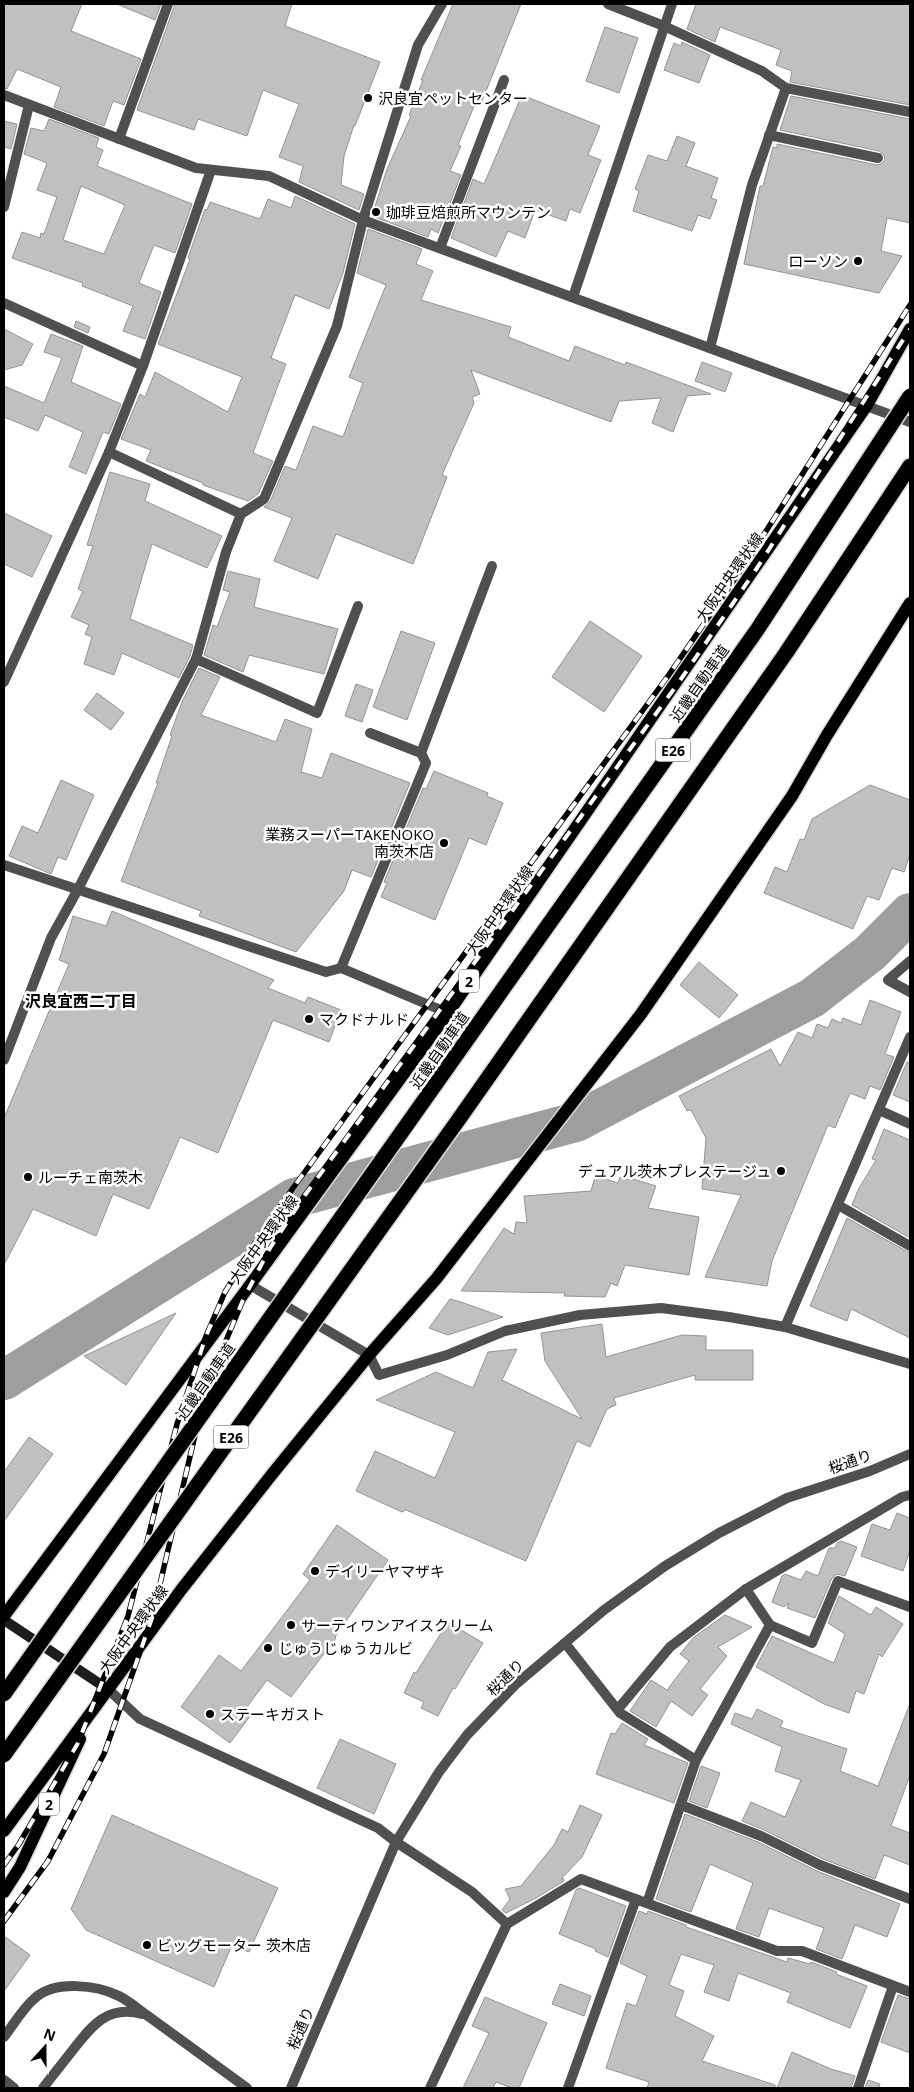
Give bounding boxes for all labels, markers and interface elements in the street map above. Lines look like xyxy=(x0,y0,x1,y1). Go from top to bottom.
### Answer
place label: 沢良宜ペットセンター xyxy=(378,88,528,108)
marker: 沢良宜ペットセンター xyxy=(362,92,374,104)
place label: 珈琲豆焙煎所マウンテン xyxy=(386,202,551,222)
marker: 珈琲豆焙煎所マウンテン xyxy=(370,206,382,218)
place label: ローソン xyxy=(788,251,848,271)
marker: ローソン xyxy=(852,255,864,267)
street label: 大阪中央環状線 xyxy=(691,528,767,626)
street label: 近畿自動車道 xyxy=(665,640,733,726)
road number: E26 xyxy=(656,738,690,762)
place label: 業務スーパーTAKENOKO 南茨木店 xyxy=(265,824,434,861)
marker: 業務スーパーTAKENOKO 南茨木店 xyxy=(438,837,450,849)
street label: 大阪中央環状線 xyxy=(461,861,537,959)
road number: 2 xyxy=(459,969,479,992)
district label: 沢良宜西二丁目 xyxy=(25,990,137,1012)
street label: 近畿自動車道 xyxy=(405,1007,473,1093)
place label: マクドナルド xyxy=(319,1009,409,1029)
marker: マクドナルド xyxy=(303,1013,315,1025)
place label: デュアル茨木プレステージュ xyxy=(578,1161,771,1181)
marker: デュアル茨木プレステージュ xyxy=(775,1165,787,1177)
place label: ルーチェ南茨木 xyxy=(38,1167,143,1187)
marker: ルーチェ南茨木 xyxy=(22,1171,34,1183)
street label: 大阪中央環状線 xyxy=(224,1191,302,1287)
street label: 近畿自動車道 xyxy=(171,1338,239,1424)
road number: E26 xyxy=(214,1425,248,1448)
street label: 桜通り xyxy=(825,1444,875,1478)
place label: デイリーヤマザキ xyxy=(325,1561,445,1581)
marker: デイリーヤマザキ xyxy=(309,1565,321,1577)
street label: 大阪中央環状線 xyxy=(94,1581,172,1677)
place label: サーティワンアイスクリーム xyxy=(301,1615,493,1635)
marker: サーティワンアイスクリーム xyxy=(285,1619,297,1631)
place label: じゅうじゅうカルビ xyxy=(278,1638,413,1658)
marker: じゅうじゅうカルビ xyxy=(262,1642,274,1654)
street label: 桜通り xyxy=(482,1654,528,1700)
place label: ステーキガスト xyxy=(220,1704,325,1724)
marker: ステーキガスト xyxy=(204,1708,216,1720)
road number: 2 xyxy=(39,1792,59,1816)
place label: ビッグモーター 茨木店 xyxy=(157,1935,311,1955)
marker: ビッグモーター 茨木店 xyxy=(141,1939,153,1951)
street label: 桜通り xyxy=(282,2003,318,2053)
north arrow xyxy=(20,2022,70,2072)
text: N xyxy=(41,2023,59,2045)

